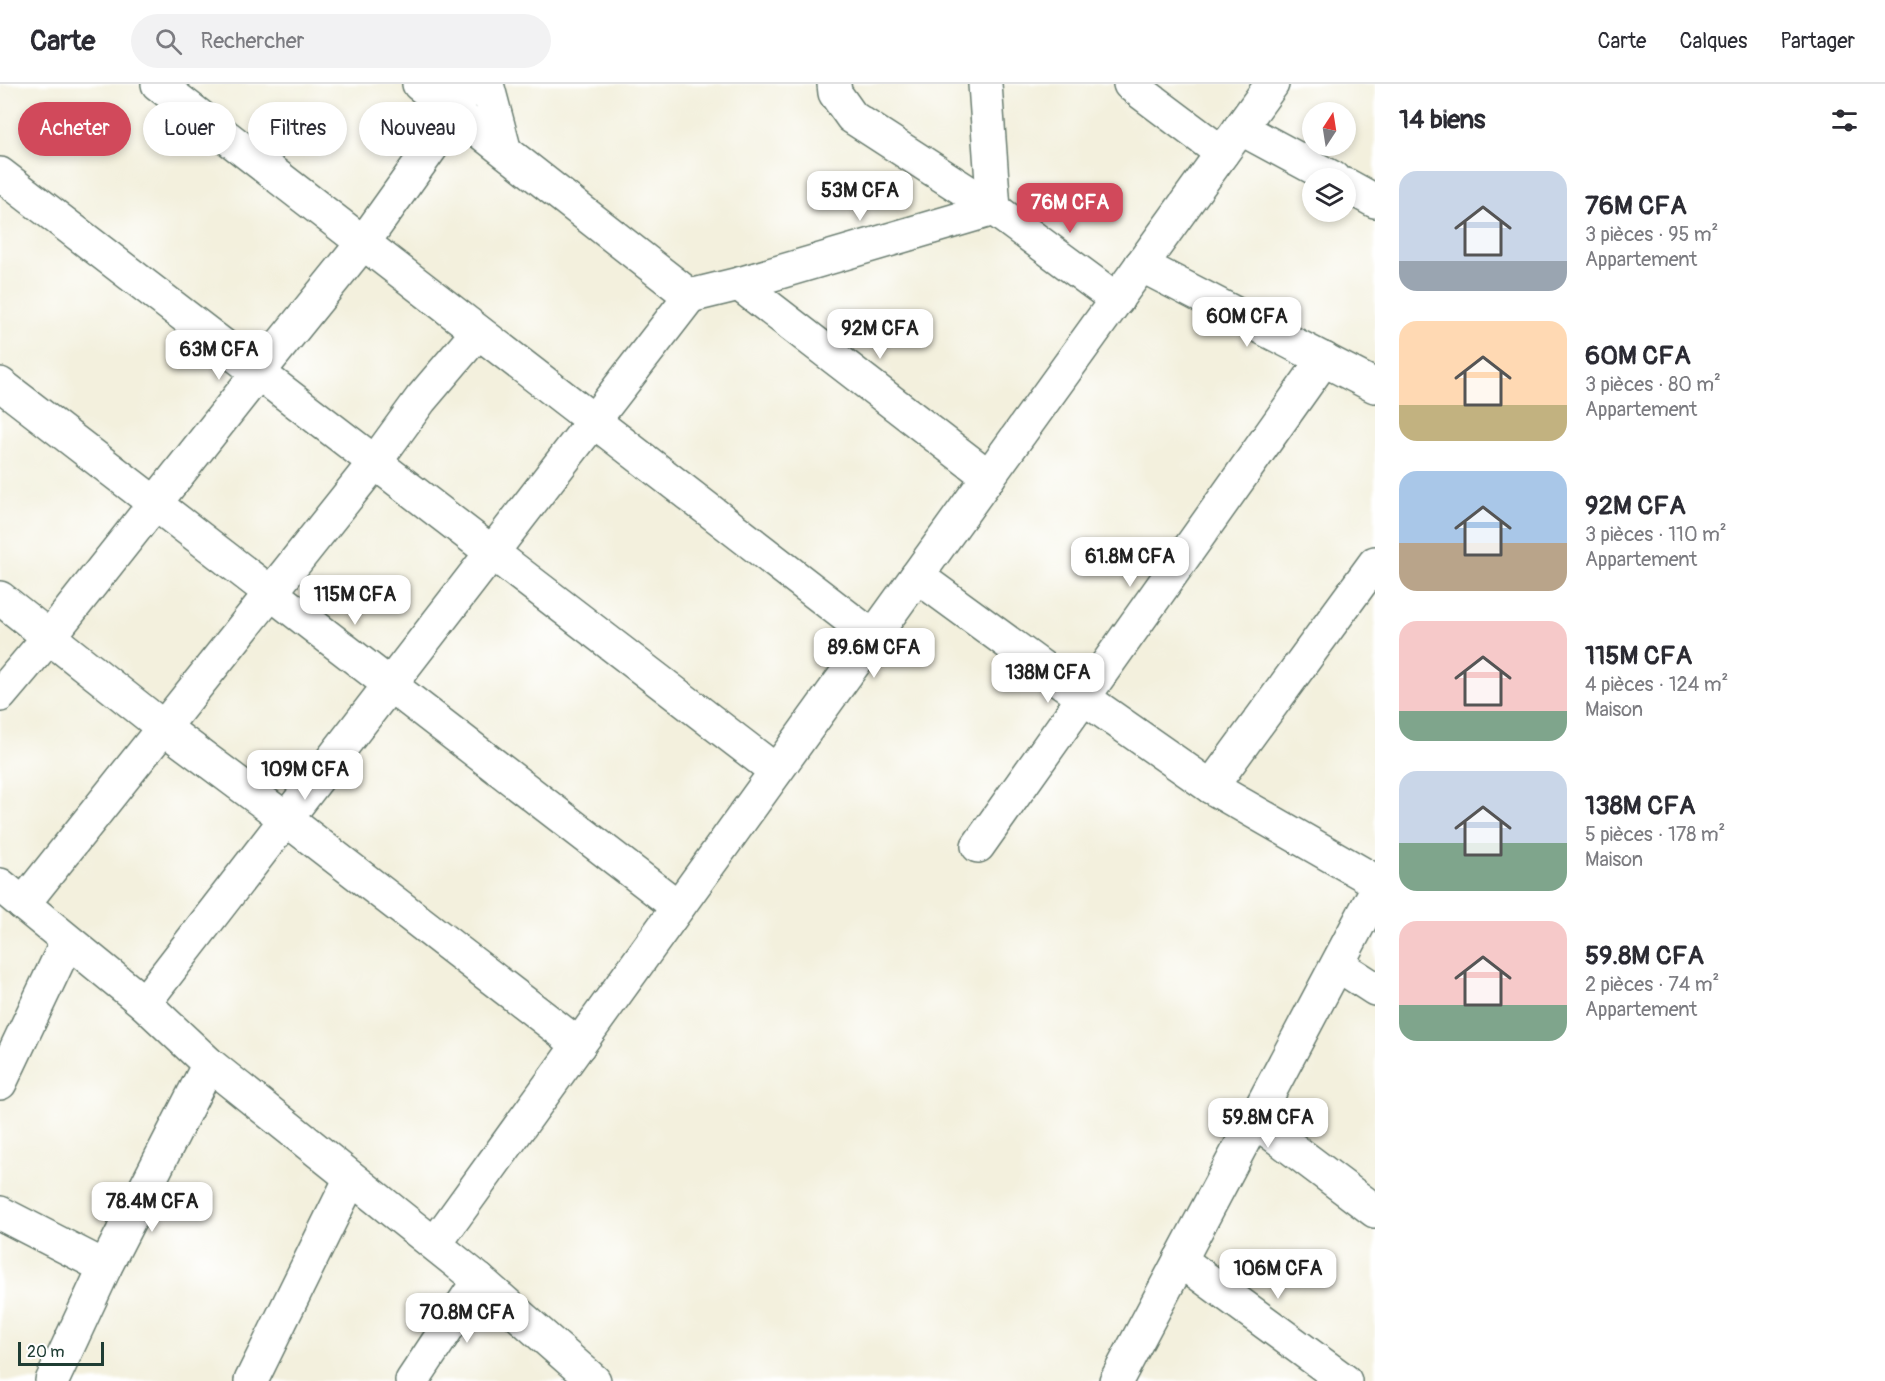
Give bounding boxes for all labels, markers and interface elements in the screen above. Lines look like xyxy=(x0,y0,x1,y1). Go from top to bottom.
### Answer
search box xyxy=(131,14,551,68)
text: Carte xyxy=(30,24,95,59)
icon: search xyxy=(152,25,185,58)
text: Rechercher xyxy=(200,27,304,55)
text: Carte xyxy=(1597,28,1646,55)
text: Calques xyxy=(1679,28,1747,55)
text: Partager xyxy=(1780,28,1855,55)
chip: Acheter xyxy=(18,102,131,156)
chip: Louer xyxy=(143,102,236,156)
chip: Filtres xyxy=(248,102,347,156)
chip: Nouveau xyxy=(359,102,477,156)
north arrow xyxy=(1302,102,1356,156)
map controls xyxy=(1302,102,1356,222)
text: 14 biens xyxy=(1399,104,1485,136)
icon: filters xyxy=(1828,104,1861,137)
button: layers xyxy=(1302,168,1356,222)
pin: 53M CFA xyxy=(805,171,915,222)
text: 53M CFA xyxy=(821,178,899,203)
pin: 76M CFA xyxy=(1015,183,1125,234)
text: 76M CFA xyxy=(1031,190,1109,215)
text: 76M CFA xyxy=(1585,190,1687,222)
icon: home xyxy=(1447,195,1519,267)
text: 3 pièces · 95 m² xyxy=(1585,222,1718,247)
text: Appartement xyxy=(1585,247,1697,272)
pin: 60M CFA xyxy=(1192,297,1302,348)
text: 60M CFA xyxy=(1206,304,1288,329)
pin: 92M CFA xyxy=(825,309,935,360)
text: 92M CFA xyxy=(841,316,919,341)
pin: 63M CFA xyxy=(164,330,274,381)
text: 63M CFA xyxy=(180,337,258,362)
text: 60M CFA xyxy=(1585,340,1691,372)
icon: home xyxy=(1447,345,1519,417)
text: 3 pièces · 80 m² xyxy=(1585,372,1721,397)
text: Appartement xyxy=(1585,397,1697,422)
text: 92M CFA xyxy=(1585,490,1686,522)
icon: home xyxy=(1447,495,1519,567)
text: 3 pièces · 110 m² xyxy=(1585,522,1727,547)
pin: 61.8M CFA xyxy=(1061,537,1199,588)
text: 61.8M CFA xyxy=(1085,544,1175,569)
text: Appartement xyxy=(1585,547,1697,572)
pin: 115M CFA xyxy=(293,575,417,626)
text: 115M CFA xyxy=(314,582,396,607)
pin: 89.6M CFA xyxy=(805,628,943,679)
text: 89.6M CFA xyxy=(828,635,920,660)
text: 115M CFA xyxy=(1585,640,1692,672)
icon: home xyxy=(1447,645,1519,717)
pin: 138M CFA xyxy=(986,653,1110,704)
text: 138M CFA xyxy=(1005,660,1091,685)
text: 4 pièces · 124 m² xyxy=(1585,672,1728,697)
text: Maison xyxy=(1585,697,1643,722)
pin: 109M CFA xyxy=(243,750,367,801)
text: 109M CFA xyxy=(261,757,349,782)
text: 138M CFA xyxy=(1585,790,1696,822)
icon: home xyxy=(1447,795,1519,867)
text: 5 pièces · 178 m² xyxy=(1585,822,1725,847)
text: Maison xyxy=(1585,847,1643,872)
text: 59.8M CFA xyxy=(1585,940,1704,972)
icon: home xyxy=(1447,945,1519,1017)
text: 2 pièces · 74 m² xyxy=(1585,972,1719,997)
text: Appartement xyxy=(1585,997,1697,1022)
pin: 59.8M CFA xyxy=(1199,1098,1337,1149)
text: 59.8M CFA xyxy=(1222,1105,1314,1130)
pin: 78.4M CFA xyxy=(83,1182,221,1233)
text: 78.4M CFA xyxy=(106,1189,198,1214)
pin: 106M CFA xyxy=(1216,1249,1340,1300)
text: 106M CFA xyxy=(1233,1256,1323,1281)
pin: 70.8M CFA xyxy=(398,1293,536,1344)
text: 70.8M CFA xyxy=(420,1300,514,1325)
scale bar xyxy=(18,1339,104,1366)
text: 20 m xyxy=(27,1342,65,1362)

